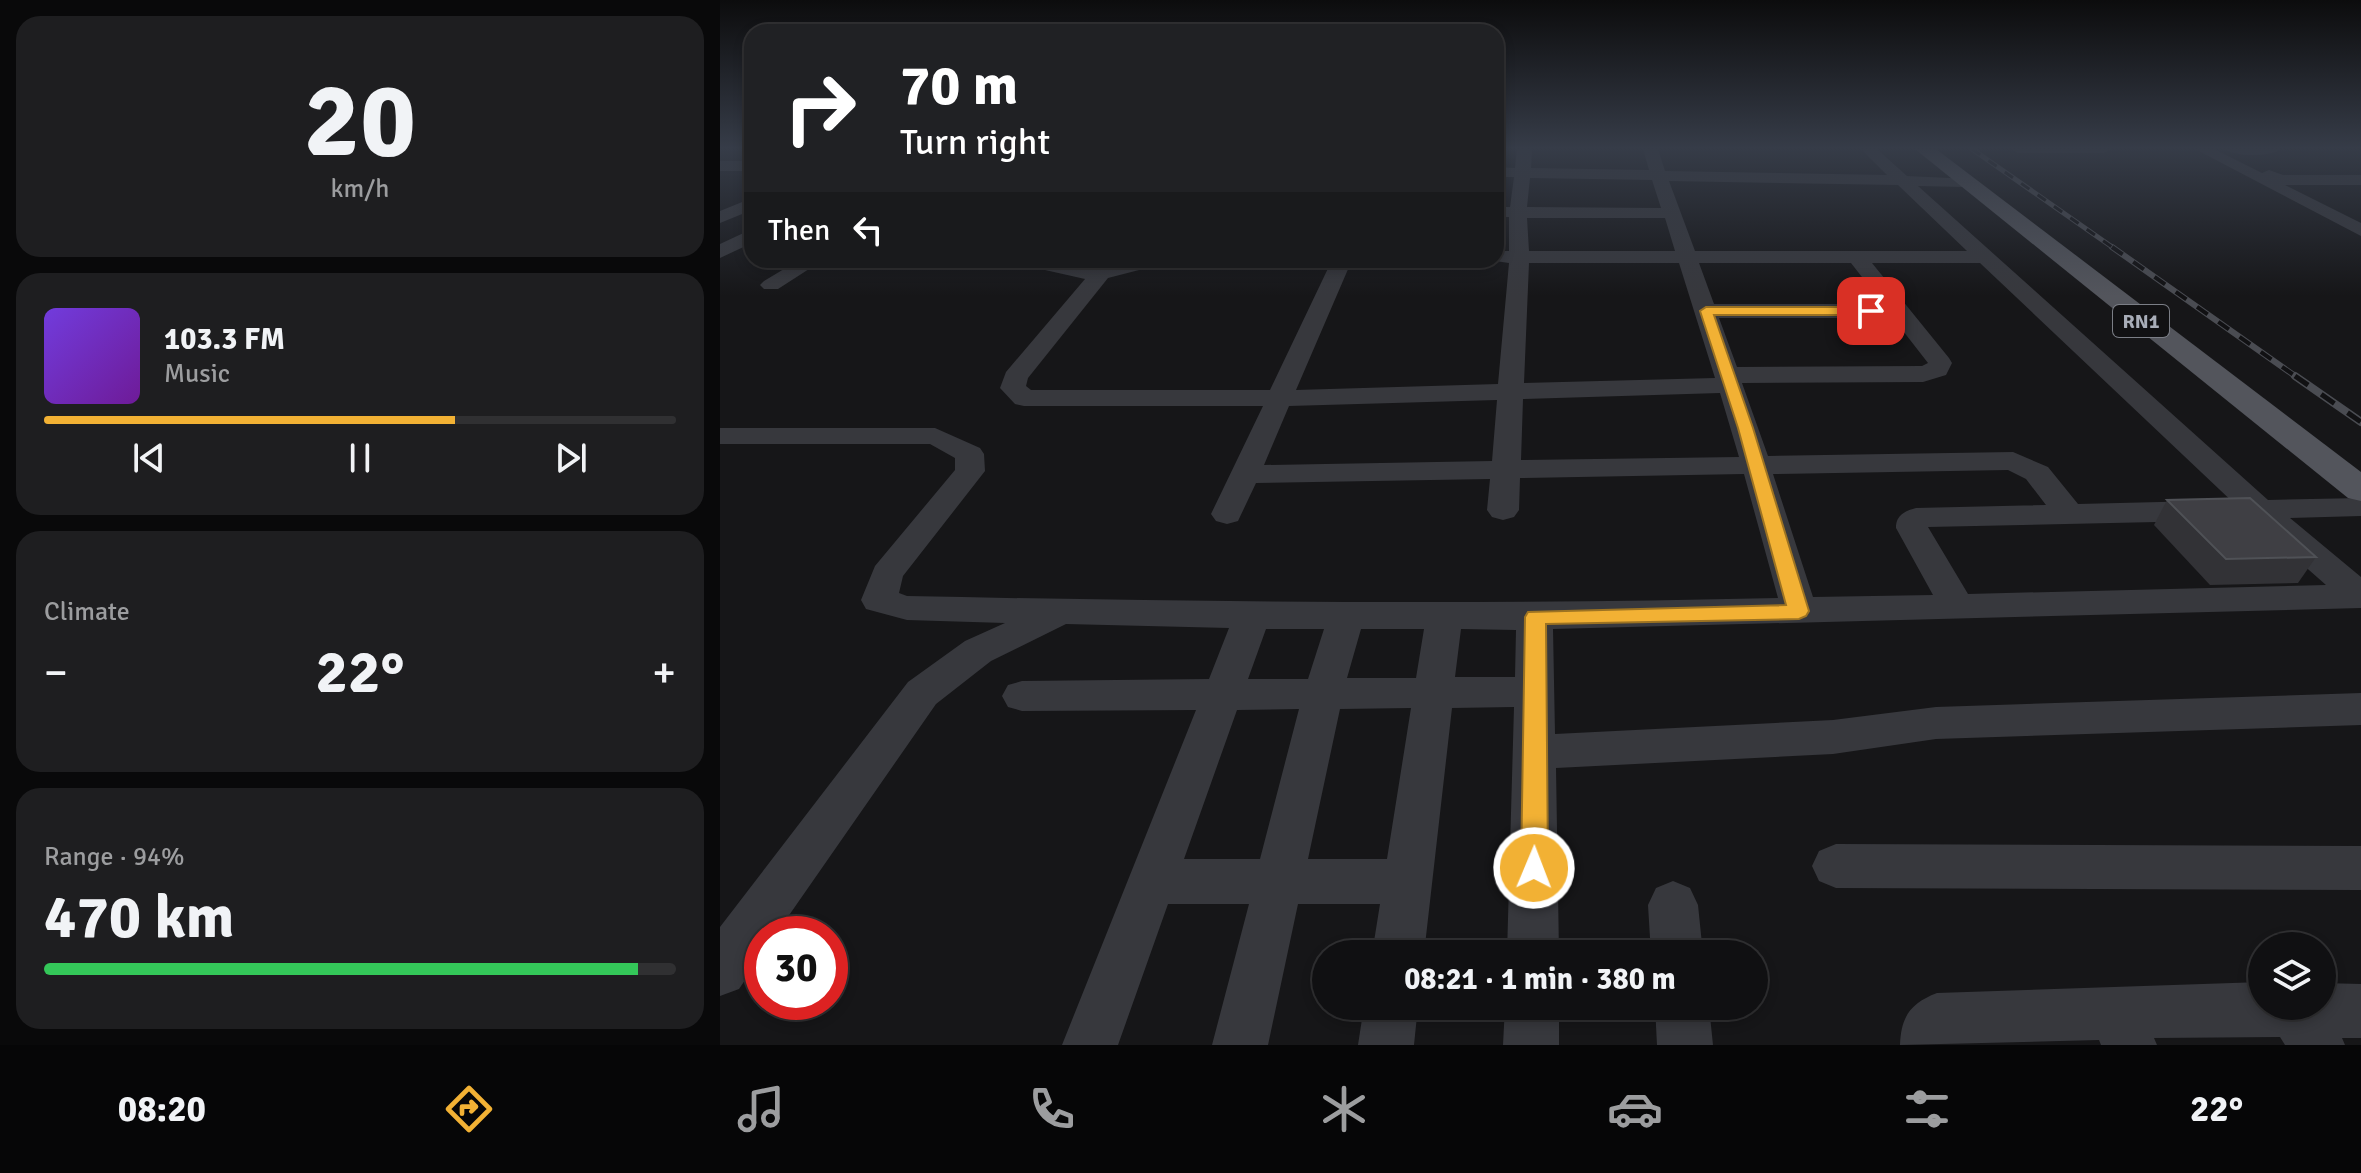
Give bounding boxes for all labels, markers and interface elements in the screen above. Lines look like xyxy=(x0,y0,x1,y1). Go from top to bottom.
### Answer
text: 70 m xyxy=(900,51,1018,120)
icon: right xyxy=(768,56,872,160)
text: 20 xyxy=(304,57,416,185)
text: Turn right xyxy=(900,120,1050,165)
text: km/h xyxy=(331,173,389,205)
icon: left xyxy=(846,208,890,252)
text: Then xyxy=(768,212,830,249)
pin xyxy=(1837,277,1905,345)
icon: arrive xyxy=(1849,289,1893,333)
road number: RN1 xyxy=(2113,305,2169,337)
text: 103.3 FM xyxy=(164,321,285,358)
text: Music xyxy=(164,358,230,390)
icon: previous xyxy=(127,436,171,480)
icon: pause xyxy=(338,436,382,480)
icon: next xyxy=(549,436,593,480)
text: Climate xyxy=(44,596,130,628)
text: 22° xyxy=(316,636,404,710)
text: − xyxy=(44,646,68,700)
text: + xyxy=(652,646,676,700)
position arrow xyxy=(1492,826,1576,910)
text: Range · 94% xyxy=(44,841,185,873)
text: 470 km xyxy=(44,881,234,955)
speed limit sign: 30 xyxy=(744,916,848,1020)
map controls xyxy=(2248,932,2336,1020)
button: layers xyxy=(2248,932,2336,1020)
text: 08:21 · 1 min · 380 m xyxy=(1404,961,1676,998)
icon: directions xyxy=(441,1081,497,1137)
icon: music xyxy=(733,1081,789,1137)
icon: phone xyxy=(1024,1081,1080,1137)
icon: climate xyxy=(1316,1081,1372,1137)
icon: car xyxy=(1607,1081,1663,1137)
icon: filters xyxy=(1899,1081,1955,1137)
text: 08:20 xyxy=(118,1087,206,1132)
text: 22° xyxy=(2190,1087,2243,1132)

